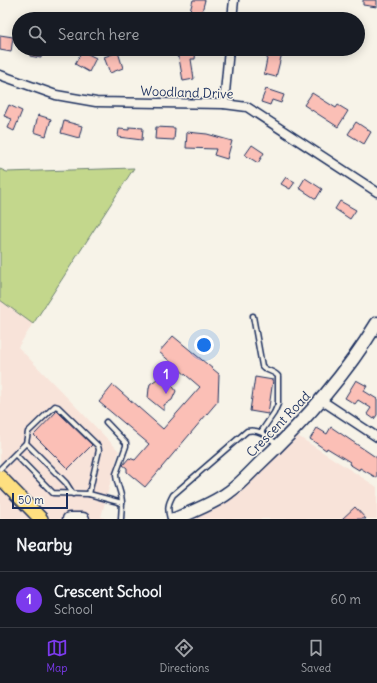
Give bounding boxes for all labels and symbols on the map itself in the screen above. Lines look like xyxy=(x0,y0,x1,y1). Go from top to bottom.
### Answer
street label: Woodland Drive xyxy=(140,82,234,103)
your location xyxy=(194,335,214,355)
pin: 1 xyxy=(153,361,179,394)
street label: Crescent Road xyxy=(243,388,314,461)
scale bar xyxy=(12,491,68,510)

